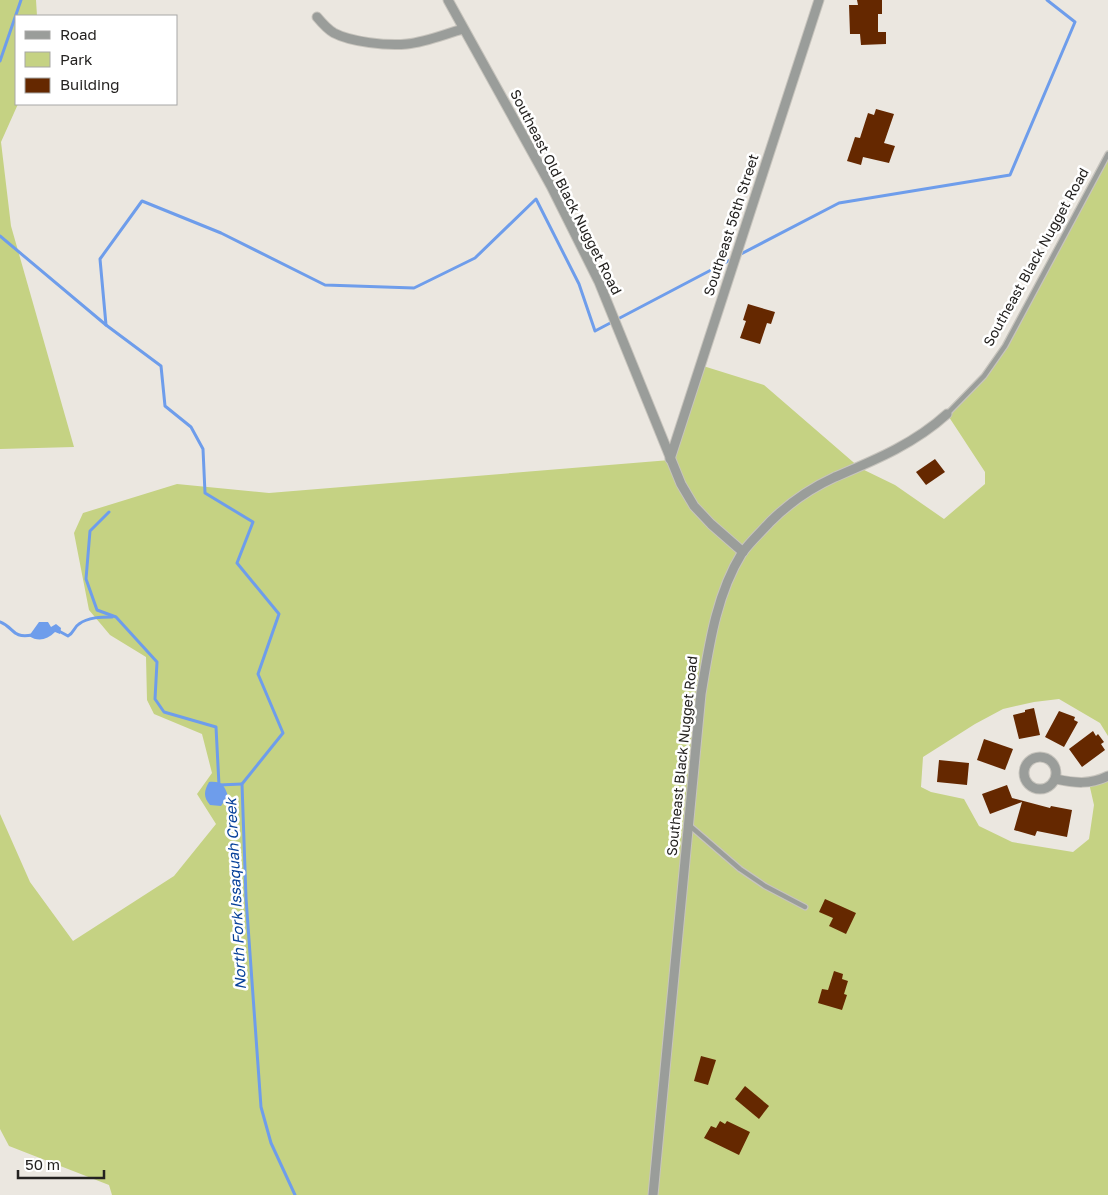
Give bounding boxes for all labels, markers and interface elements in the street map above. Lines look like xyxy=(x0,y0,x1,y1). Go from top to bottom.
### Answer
legend xyxy=(15,15,178,105)
text: Road xyxy=(60,25,97,43)
text: Park xyxy=(60,50,93,68)
text: Building xyxy=(60,75,120,93)
street label: Southeast Old Black Nugget Road xyxy=(507,86,626,297)
street label: Southeast 56th Street xyxy=(700,152,762,298)
street label: Southeast Black Nugget Road xyxy=(979,165,1092,349)
street label: Southeast Black Nugget Road xyxy=(663,655,700,857)
water label: North Fork Issaquah Creek xyxy=(221,796,249,990)
scale bar xyxy=(18,1148,104,1180)
text: 50 m xyxy=(25,1155,60,1173)

